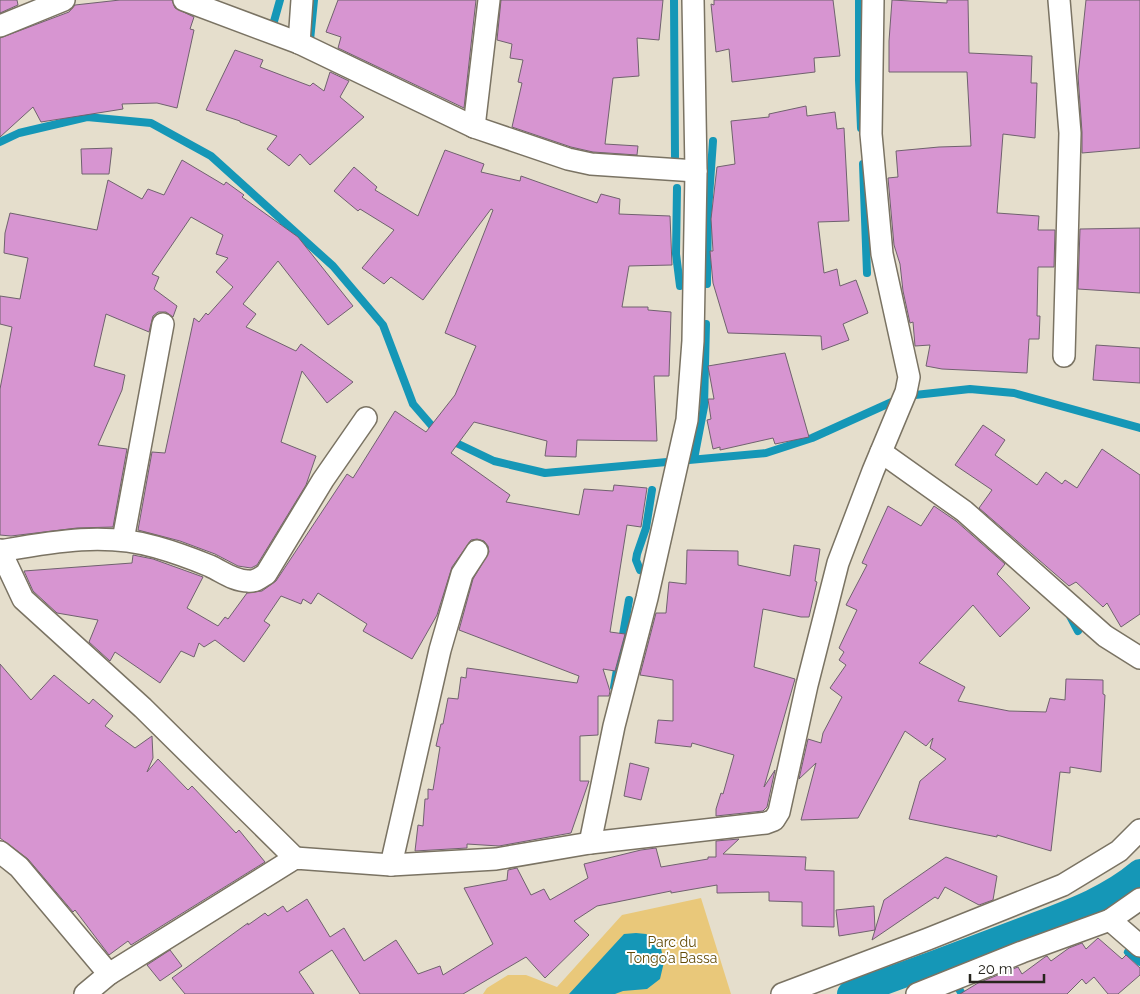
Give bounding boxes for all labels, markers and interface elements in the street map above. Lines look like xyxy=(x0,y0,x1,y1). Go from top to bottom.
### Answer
park label: Parc du Tongo’a Bassa xyxy=(627,934,717,966)
scale bar xyxy=(970,952,1044,984)
text: 20 m xyxy=(978,960,1013,978)

